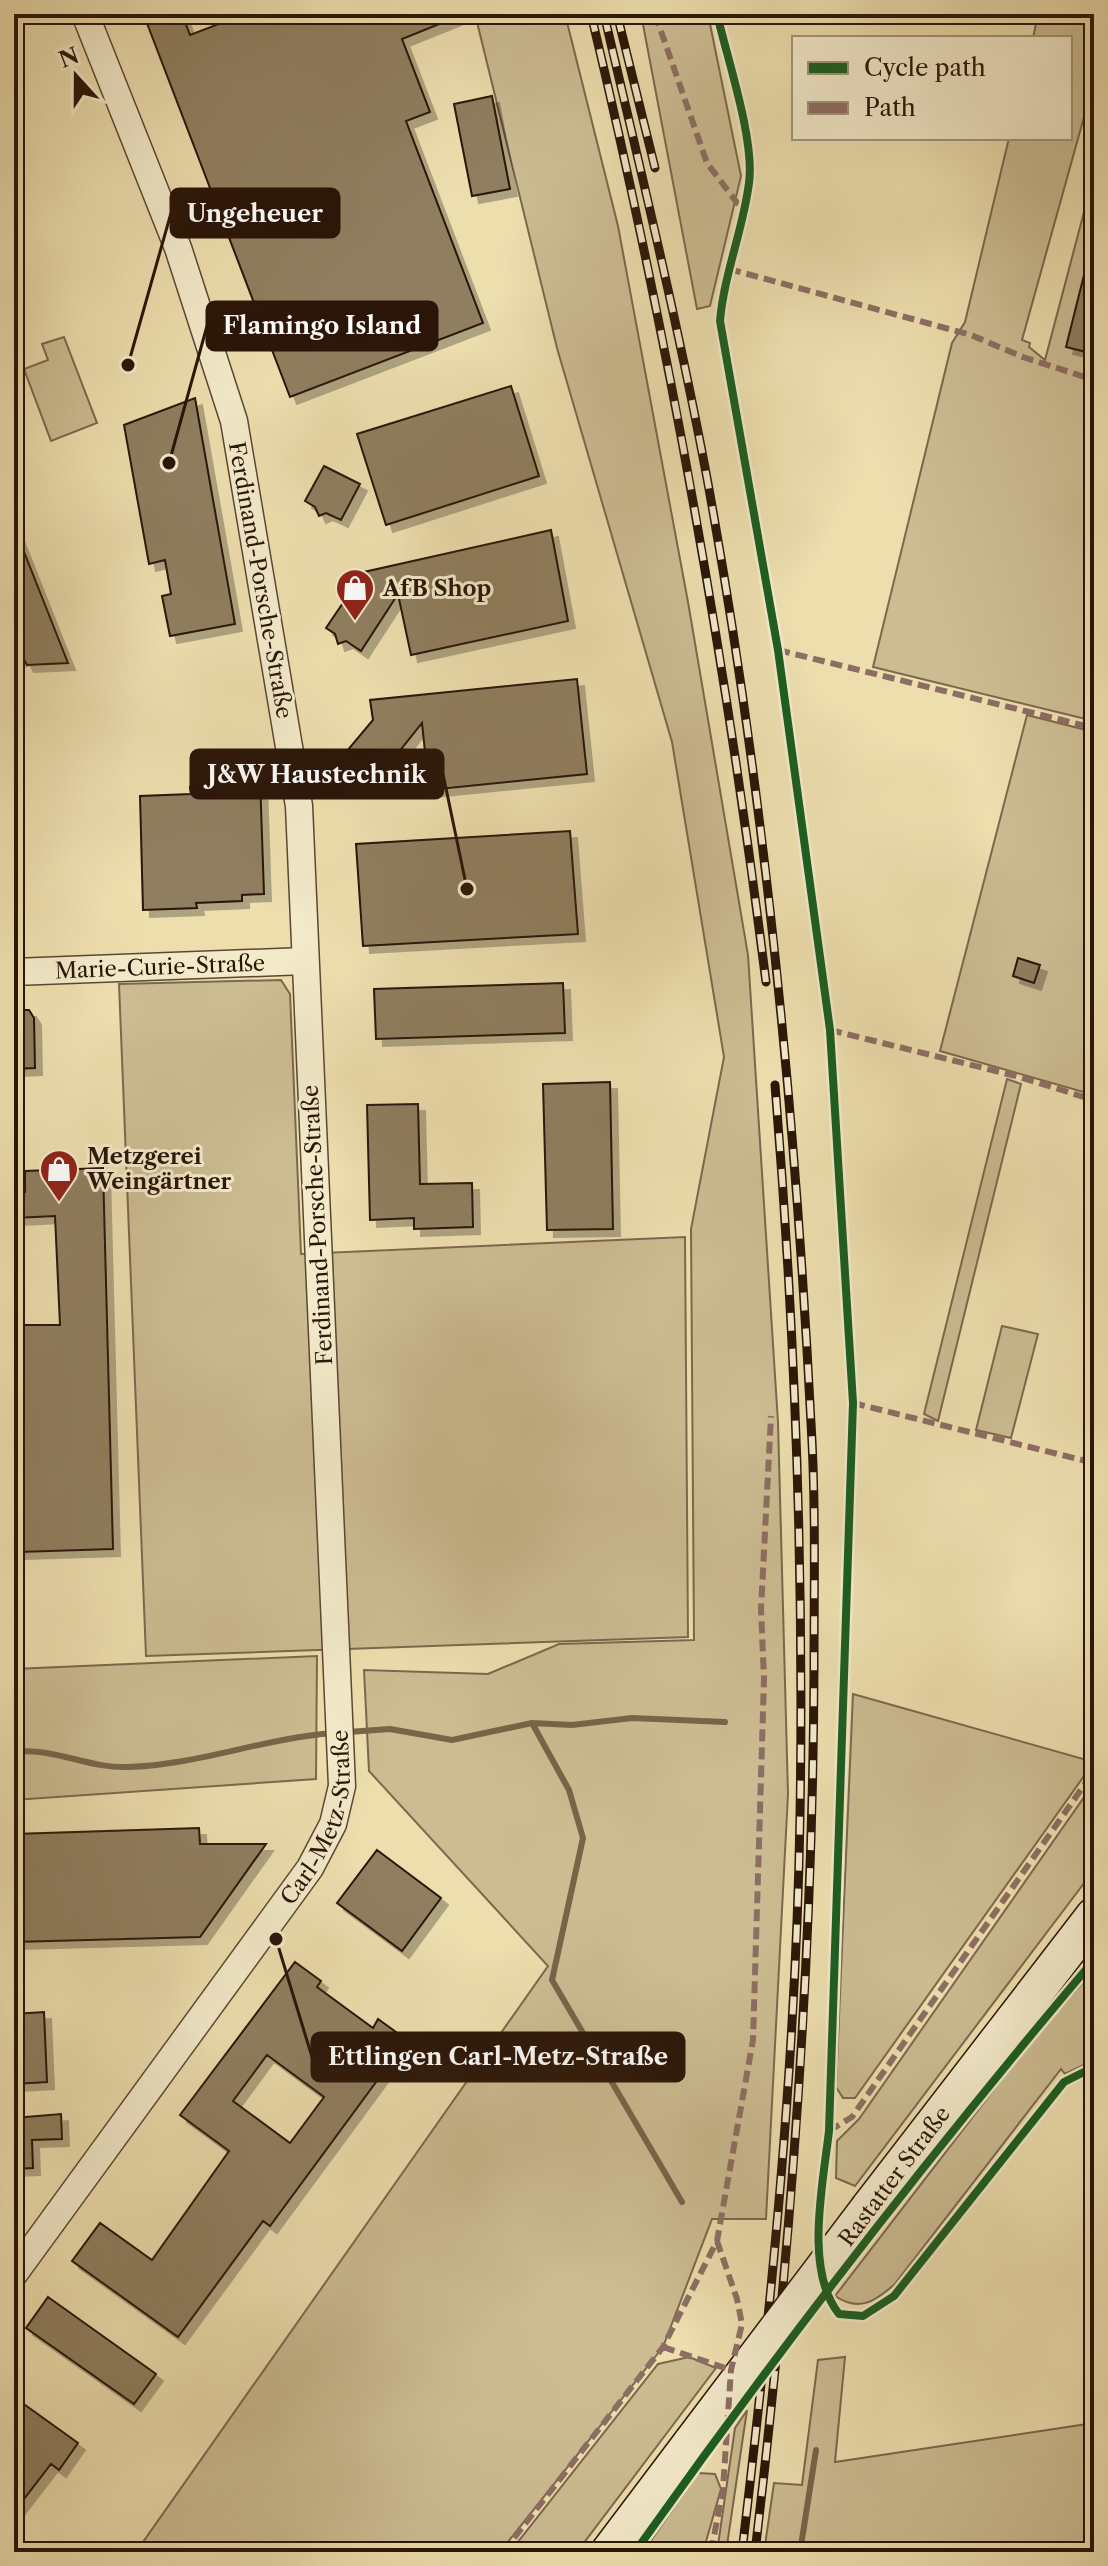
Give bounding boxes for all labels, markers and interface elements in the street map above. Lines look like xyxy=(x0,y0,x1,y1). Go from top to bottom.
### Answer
north arrow xyxy=(36,36,116,116)
legend xyxy=(792,36,1072,140)
text: N xyxy=(55,42,83,74)
text: Cycle path xyxy=(864,53,986,82)
text: Path xyxy=(864,93,916,122)
callout: Ungeheuer xyxy=(171,189,339,237)
text: Ungeheuer xyxy=(187,199,323,228)
callout: Flamingo Island xyxy=(207,302,437,350)
text: Flamingo Island xyxy=(223,311,421,340)
street label: Ferdinand-Porsche-Straße xyxy=(223,440,298,721)
shop icon: AfB Shop xyxy=(334,567,376,622)
place label: AfB Shop xyxy=(382,575,491,602)
callout: J&W Haustechnik xyxy=(191,750,443,798)
text: J&W Haustechnik xyxy=(203,760,428,789)
street label: Marie-Curie-Straße xyxy=(54,950,265,984)
street label: Ferdinand-Porsche-Straße xyxy=(297,1084,338,1366)
place label: Metzgerei Weingärtner xyxy=(86,1143,232,1195)
shop icon: Metzgerei Weingärtner xyxy=(38,1148,80,1203)
street label: Carl-Metz-Straße xyxy=(275,1729,356,1910)
callout: Ettlingen Carl-Metz-Straße xyxy=(312,2033,684,2081)
text: Ettlingen Carl-Metz-Straße xyxy=(328,2042,668,2071)
street label: Rastatter Straße xyxy=(833,2101,956,2252)

